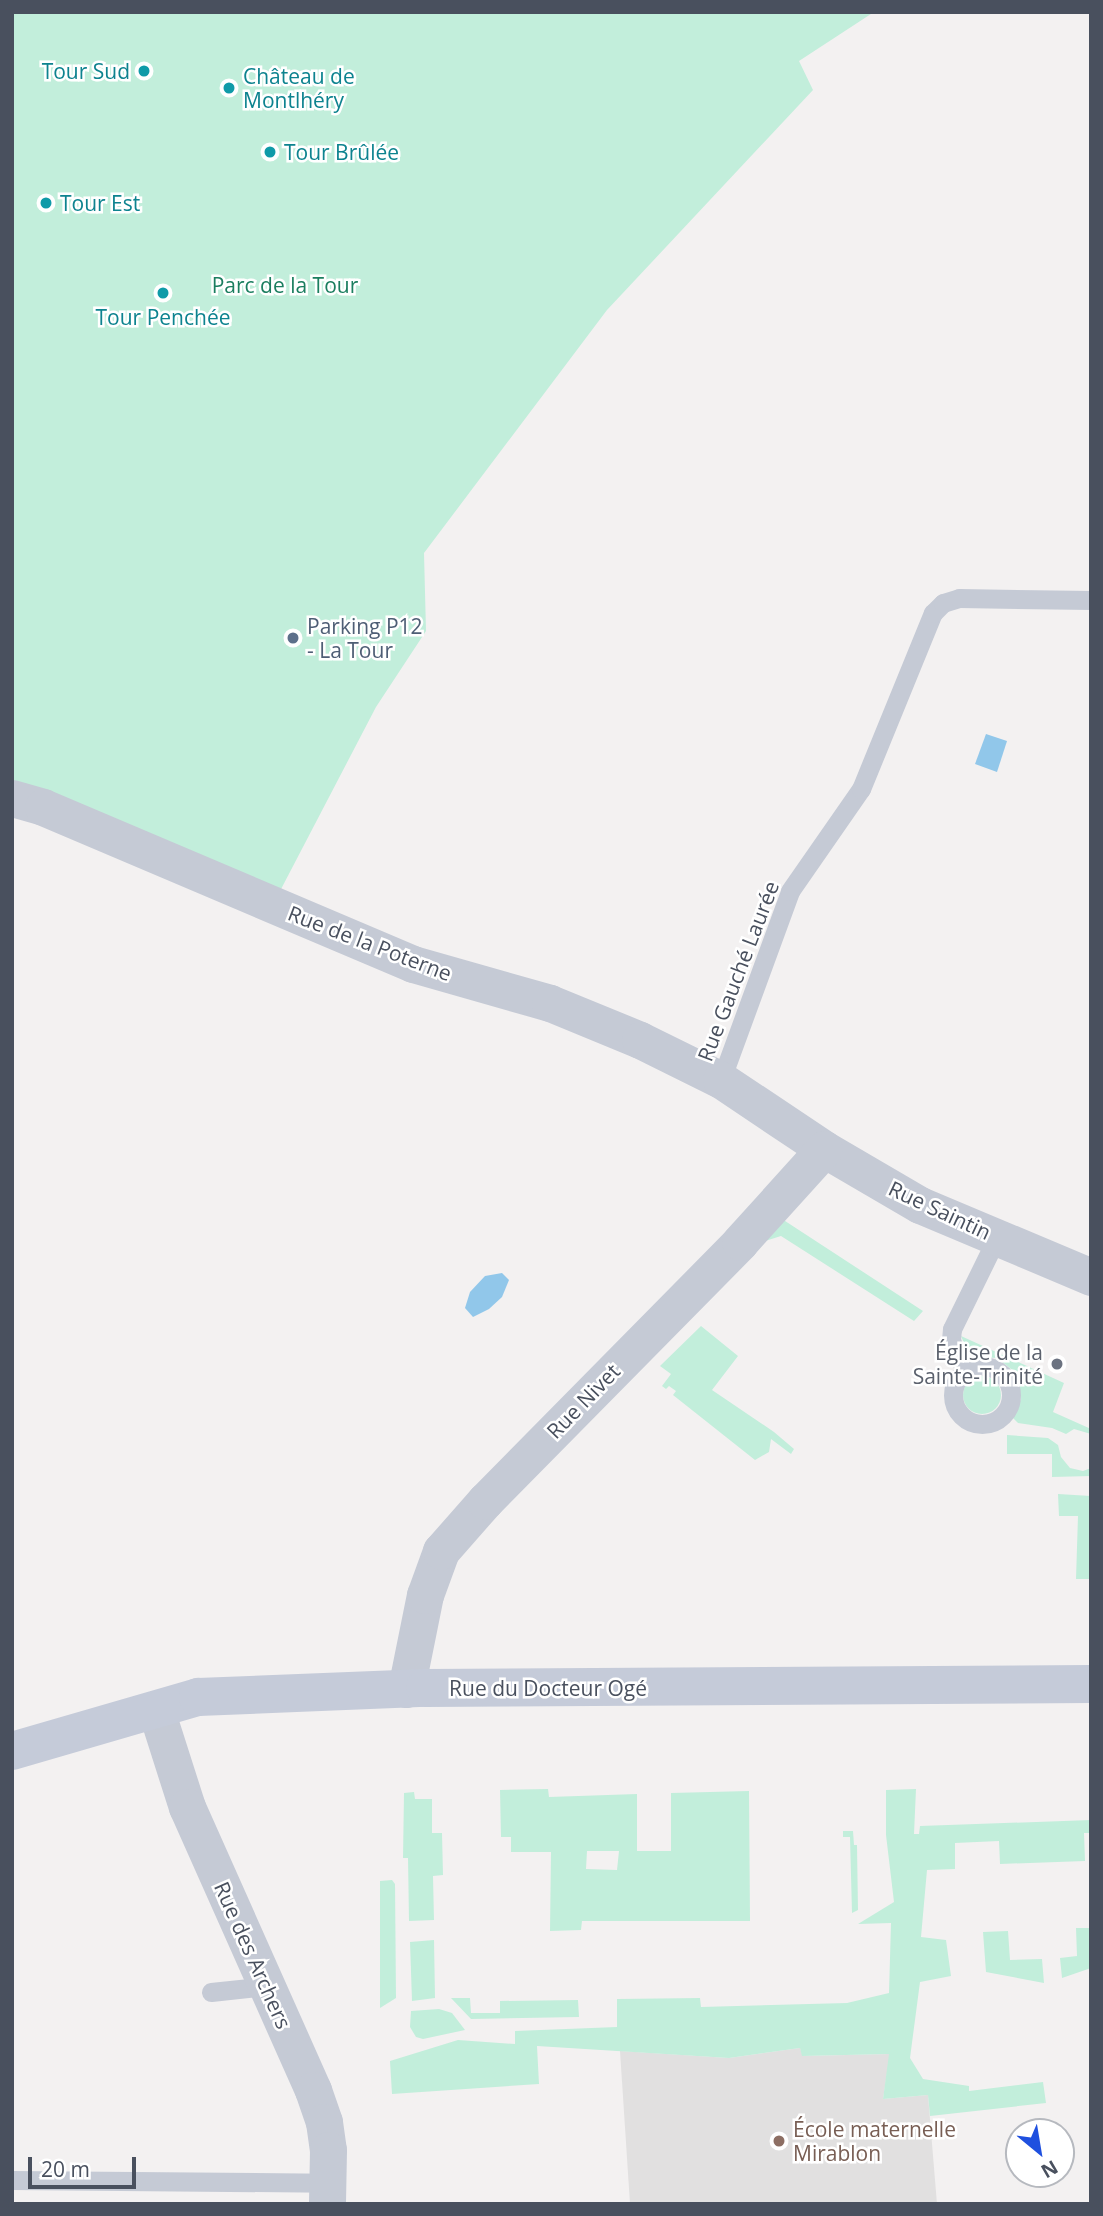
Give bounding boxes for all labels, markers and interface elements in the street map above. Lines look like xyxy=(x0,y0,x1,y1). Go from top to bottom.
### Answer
place label: Tour Sud xyxy=(42,58,130,84)
marker: Tour Sud xyxy=(136,63,152,79)
place label: Château de Montlhéry xyxy=(243,63,355,113)
marker: Château de Montlhéry xyxy=(221,80,237,96)
place label: Tour Brûlée xyxy=(284,139,399,165)
marker: Tour Brûlée xyxy=(262,144,278,160)
place label: Tour Est xyxy=(60,190,140,216)
marker: Tour Est xyxy=(38,195,54,211)
park label: Parc de la Tour xyxy=(212,272,358,298)
marker: Tour Penchée xyxy=(155,285,171,301)
place label: Tour Penchée xyxy=(96,304,230,330)
place label: Parking P12 - La Tour xyxy=(307,613,423,663)
marker: Parking P12 - La Tour xyxy=(285,630,301,646)
street label: Rue Gauché Laurée xyxy=(692,877,784,1065)
street label: Rue de la Poterne xyxy=(285,900,455,986)
street label: Rue Saintin xyxy=(885,1175,995,1245)
place label: Église de la Sainte-Trinité xyxy=(913,1339,1043,1389)
marker: Église de la Sainte-Trinité xyxy=(1049,1356,1065,1372)
street label: Rue Nivet xyxy=(541,1358,625,1444)
street label: Rue du Docteur Ogé xyxy=(449,1675,647,1701)
street label: Rue des Archers xyxy=(209,1878,297,2032)
place label: École maternelle Mirablon xyxy=(793,2116,956,2166)
north arrow xyxy=(1005,2118,1075,2188)
marker: École maternelle Mirablon xyxy=(771,2133,787,2149)
scale bar xyxy=(32,2142,140,2186)
text: N xyxy=(1036,2154,1063,2185)
text: 20 m xyxy=(41,2155,90,2183)

